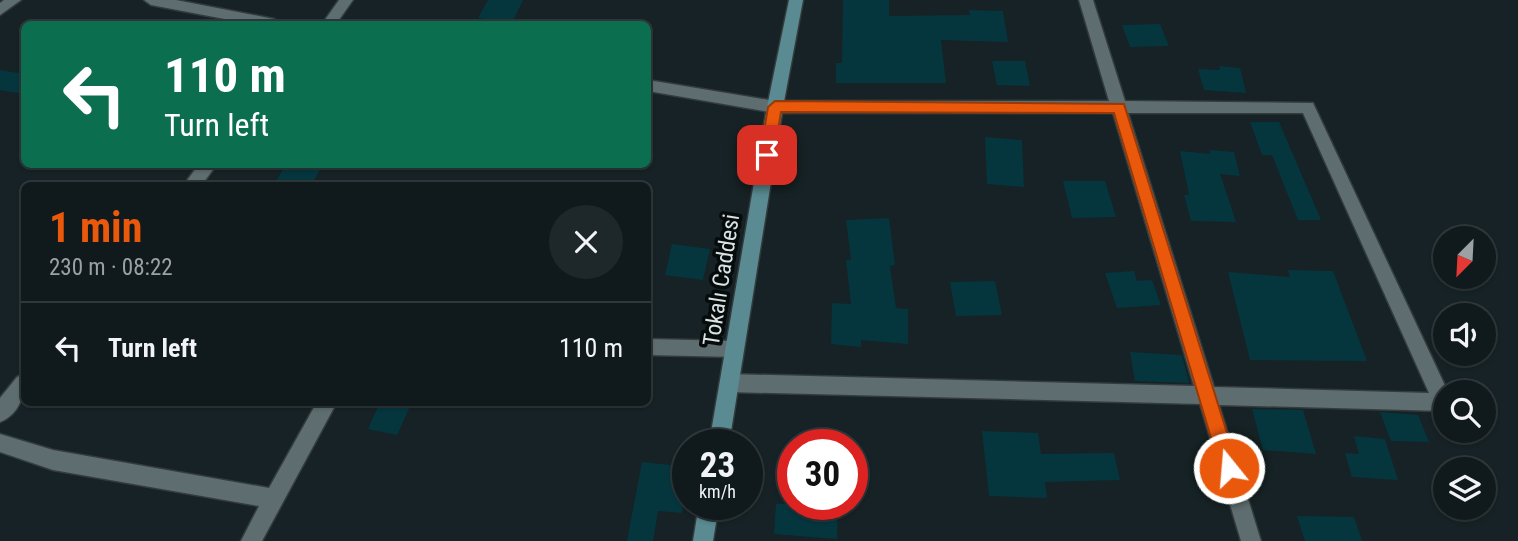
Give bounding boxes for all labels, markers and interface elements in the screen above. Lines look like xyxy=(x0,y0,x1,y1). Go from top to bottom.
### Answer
text: 110 m xyxy=(164,47,286,104)
icon: left xyxy=(49,49,140,140)
text: Turn left xyxy=(164,106,269,144)
pin xyxy=(737,125,797,185)
icon: arrive xyxy=(748,136,786,174)
text: 1 min xyxy=(49,203,142,252)
button: close xyxy=(549,205,623,279)
street label: Tokalı Caddesi xyxy=(698,212,745,348)
north arrow xyxy=(1433,226,1496,289)
map controls xyxy=(1433,226,1496,520)
text: 230 m · 08:22 xyxy=(49,254,173,281)
button: sound xyxy=(1433,303,1496,366)
icon: left xyxy=(49,329,87,367)
text: Turn left xyxy=(108,333,197,363)
text: 110 m xyxy=(559,333,623,363)
button: search xyxy=(1433,380,1496,443)
speed limit sign: 30 xyxy=(777,429,868,520)
position arrow xyxy=(1192,431,1266,505)
text: 23 xyxy=(700,445,735,486)
button: layers xyxy=(1433,457,1496,520)
text: km/h xyxy=(699,481,736,502)

